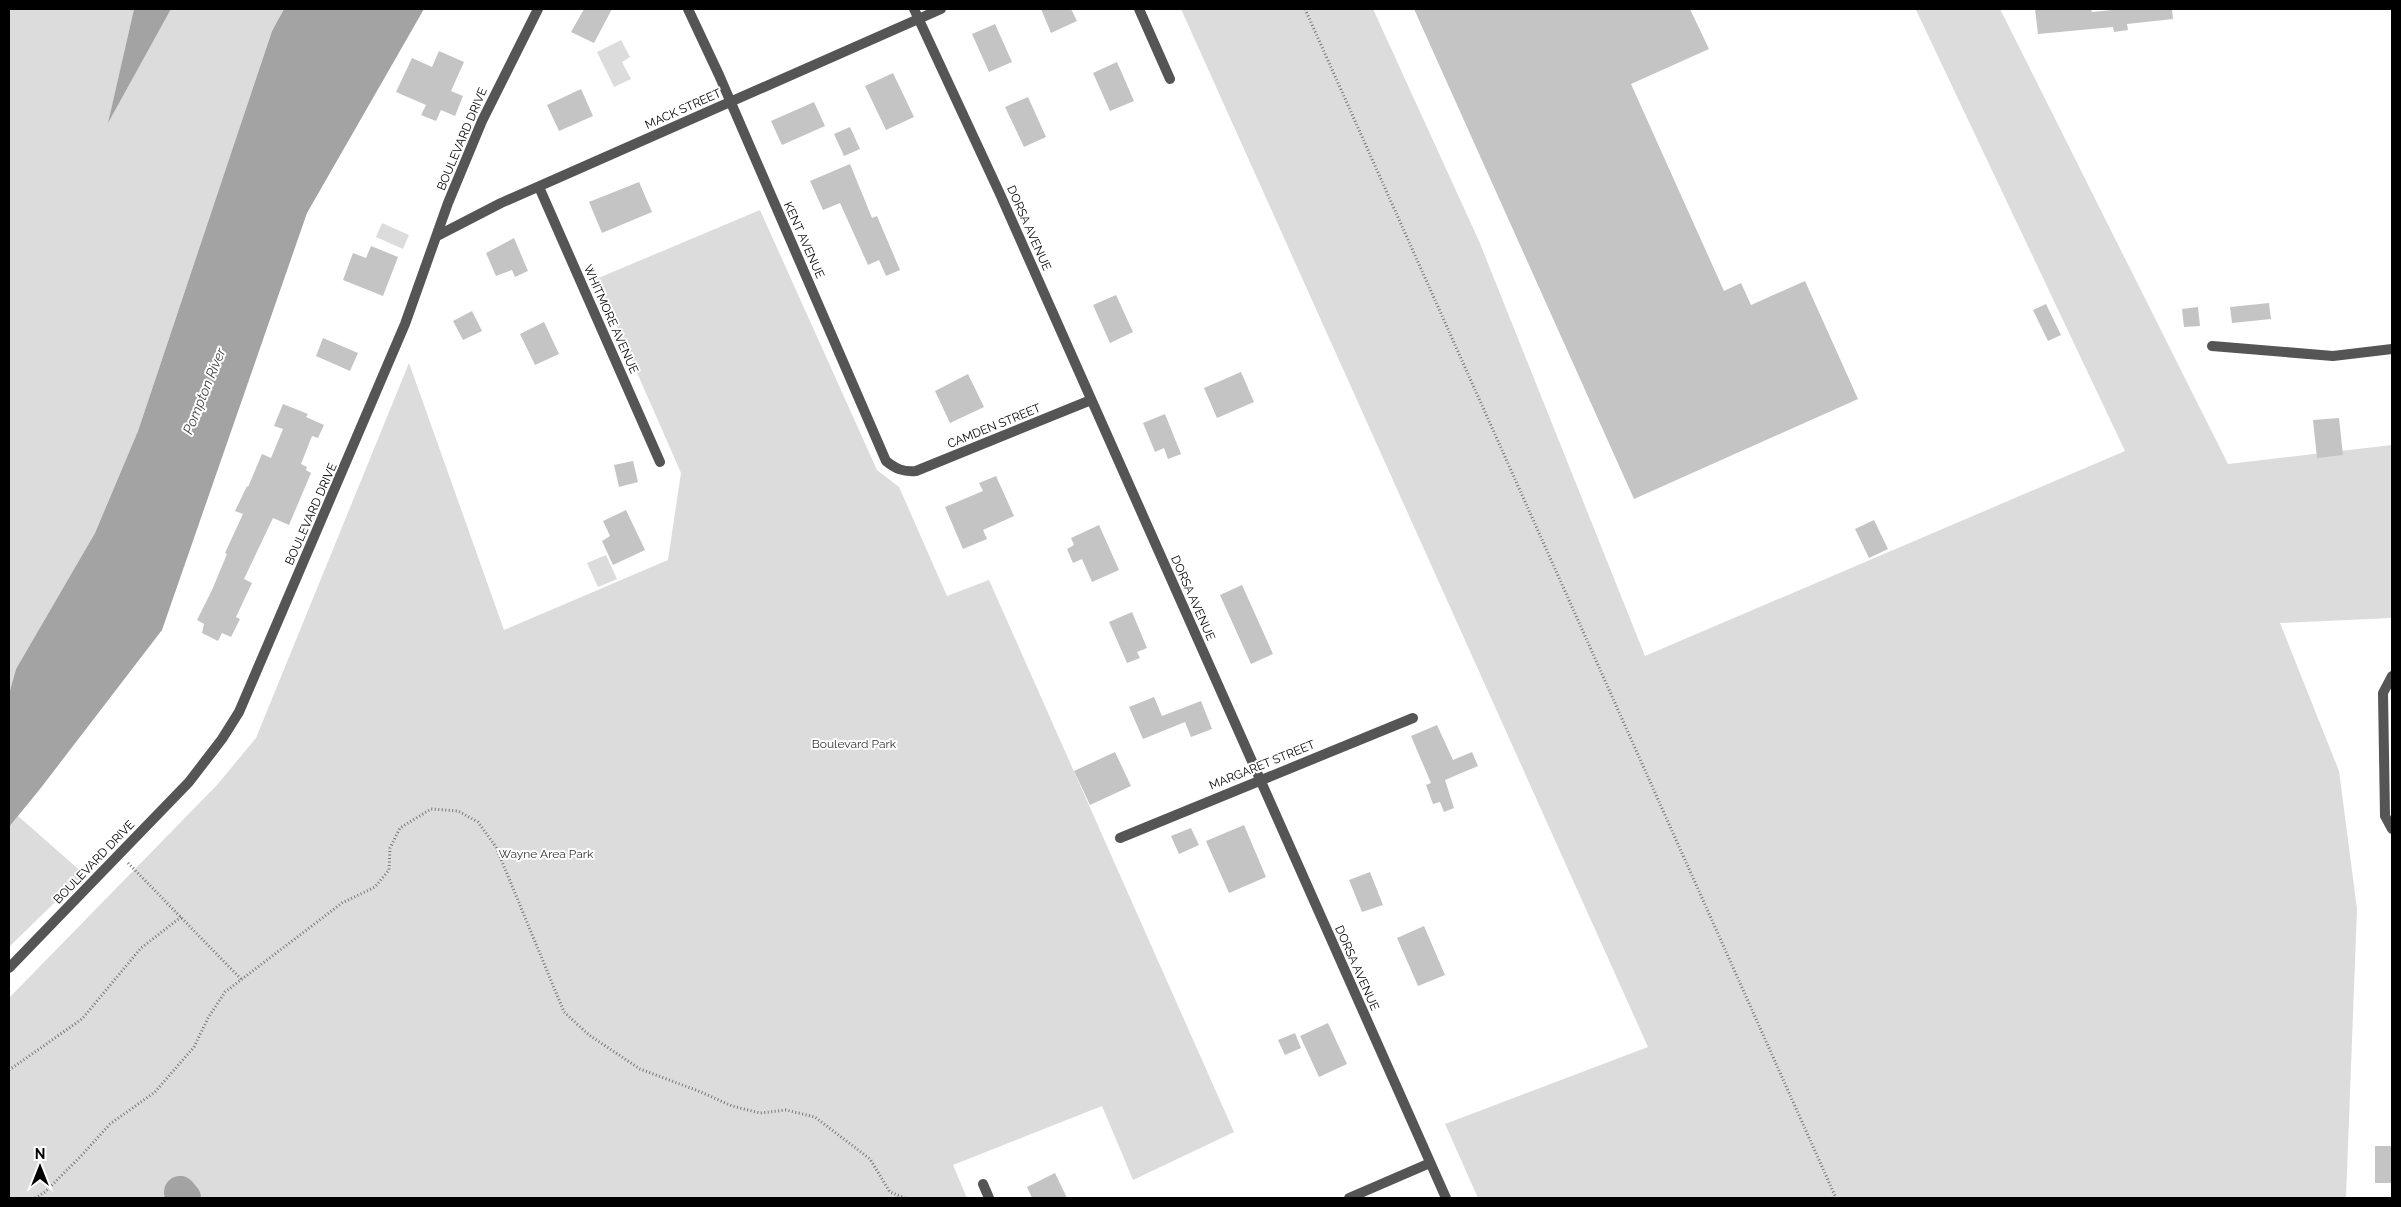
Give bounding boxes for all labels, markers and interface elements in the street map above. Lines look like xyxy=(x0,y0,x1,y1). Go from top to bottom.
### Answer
street label: BOULEVARD DRIVE xyxy=(434,86,490,192)
street label: MACK STREET xyxy=(643,86,724,132)
street label: DORSA AVENUE xyxy=(1004,183,1054,273)
street label: KENT AVENUE xyxy=(781,199,827,281)
street label: WHITMORE AVENUE xyxy=(581,262,641,376)
water label: Pompton River xyxy=(179,345,229,436)
street label: CAMDEN STREET xyxy=(945,401,1043,451)
street label: BOULEVARD DRIVE xyxy=(282,461,340,567)
street label: DORSA AVENUE xyxy=(1168,553,1218,643)
park label: Boulevard Park xyxy=(812,737,897,751)
street label: MARGARET STREET xyxy=(1207,737,1317,793)
street label: BOULEVARD DRIVE xyxy=(51,817,137,907)
park label: Wayne Area Park xyxy=(499,847,594,861)
street label: DORSA AVENUE xyxy=(1332,923,1382,1013)
north arrow xyxy=(15,1142,65,1192)
text: N xyxy=(35,1146,45,1162)

